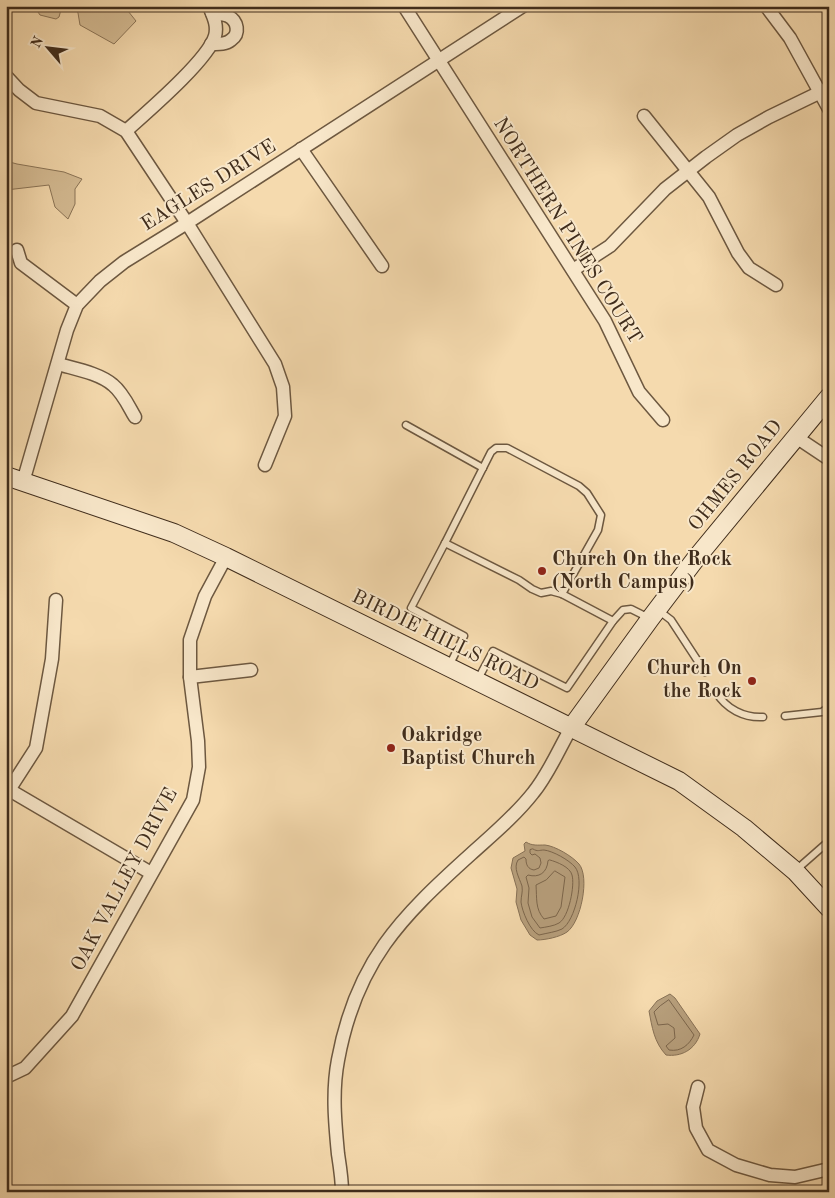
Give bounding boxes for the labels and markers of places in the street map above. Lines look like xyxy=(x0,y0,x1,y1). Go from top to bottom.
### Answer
place label: Church On the Rock (North Campus) xyxy=(552,550,732,593)
marker: Church On the Rock (North Campus) xyxy=(536,565,548,577)
place label: Church On the Rock xyxy=(646,659,742,702)
marker: Church On the Rock xyxy=(746,675,758,687)
place label: Oakridge Baptist Church xyxy=(401,726,536,769)
marker: Oakridge Baptist Church xyxy=(385,742,397,754)

